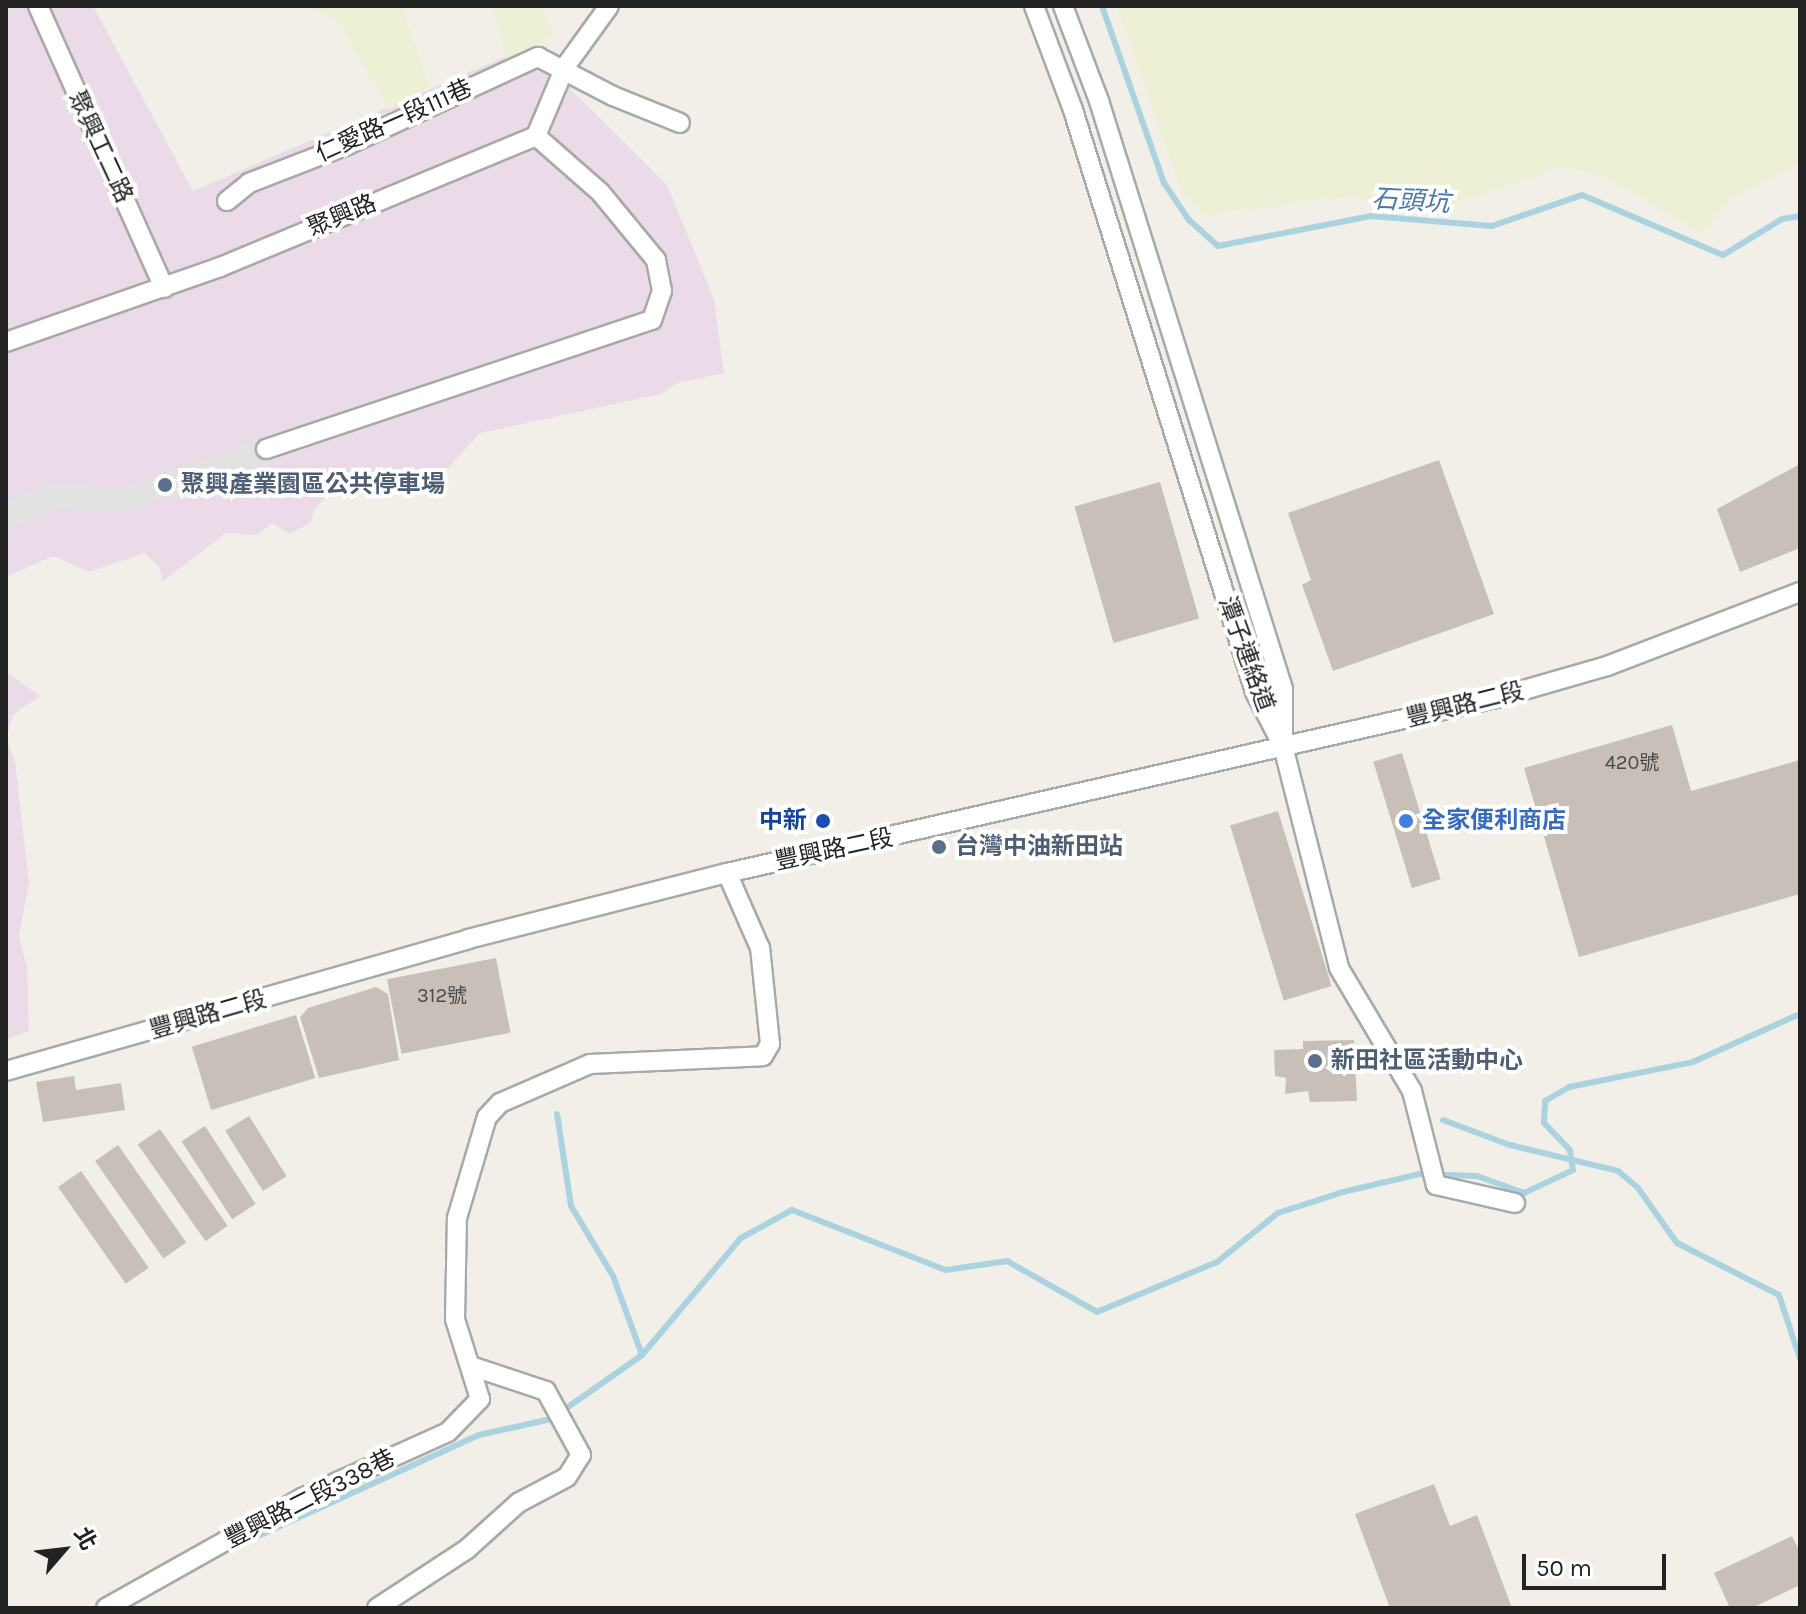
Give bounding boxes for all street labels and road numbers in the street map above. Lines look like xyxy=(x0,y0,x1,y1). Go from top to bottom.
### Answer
street label: 仁愛路一段111巷 xyxy=(311,74,477,168)
street label: 聚興工二路 xyxy=(62,87,138,207)
street label: 聚興路 xyxy=(303,189,381,243)
street label: 潭子連絡道 xyxy=(1212,593,1280,715)
street label: 豐興路二段 xyxy=(1403,677,1527,733)
street label: 豐興路二段 xyxy=(772,823,896,877)
street label: 豐興路二段 xyxy=(146,985,270,1045)
street label: 豐興路二段338巷 xyxy=(220,1444,400,1554)

